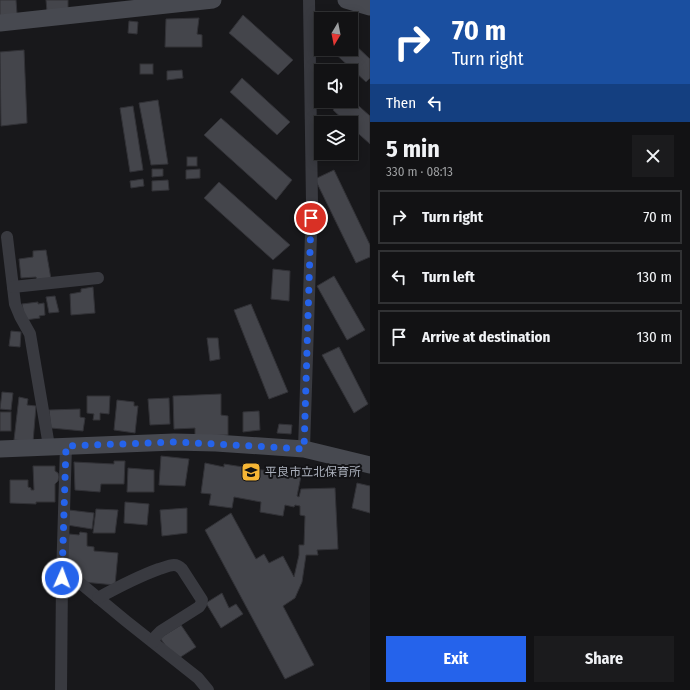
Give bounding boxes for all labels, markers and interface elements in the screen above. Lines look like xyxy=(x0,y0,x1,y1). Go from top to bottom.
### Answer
north arrow xyxy=(314,12,358,56)
map controls xyxy=(314,12,358,160)
text: 70 m xyxy=(452,14,506,47)
icon: right xyxy=(386,16,438,68)
text: Turn right xyxy=(452,48,524,70)
button: sound xyxy=(314,64,358,108)
icon: left xyxy=(424,92,446,114)
text: Then xyxy=(386,94,416,112)
button: layers xyxy=(314,116,358,160)
text: 5 min xyxy=(386,135,440,163)
button: close xyxy=(632,135,674,177)
text: 330 m · 08:13 xyxy=(386,164,453,179)
pin xyxy=(294,201,328,235)
icon: right xyxy=(388,206,410,228)
icon: arrive xyxy=(300,207,322,229)
text: Turn right xyxy=(422,208,483,226)
text: 70 m xyxy=(643,208,672,226)
icon: left xyxy=(388,266,410,288)
text: Turn left xyxy=(422,268,475,286)
text: 130 m xyxy=(637,268,672,286)
icon: arrive xyxy=(388,326,410,348)
text: Arrive at destination xyxy=(422,328,550,346)
text: 130 m xyxy=(637,328,672,346)
school or university icon: 平良市立北保育所 xyxy=(240,461,262,483)
place label: 平良市立北保育所 xyxy=(265,465,361,479)
position arrow xyxy=(41,557,83,599)
button: Exit xyxy=(386,636,526,682)
button: Share xyxy=(534,636,674,682)

